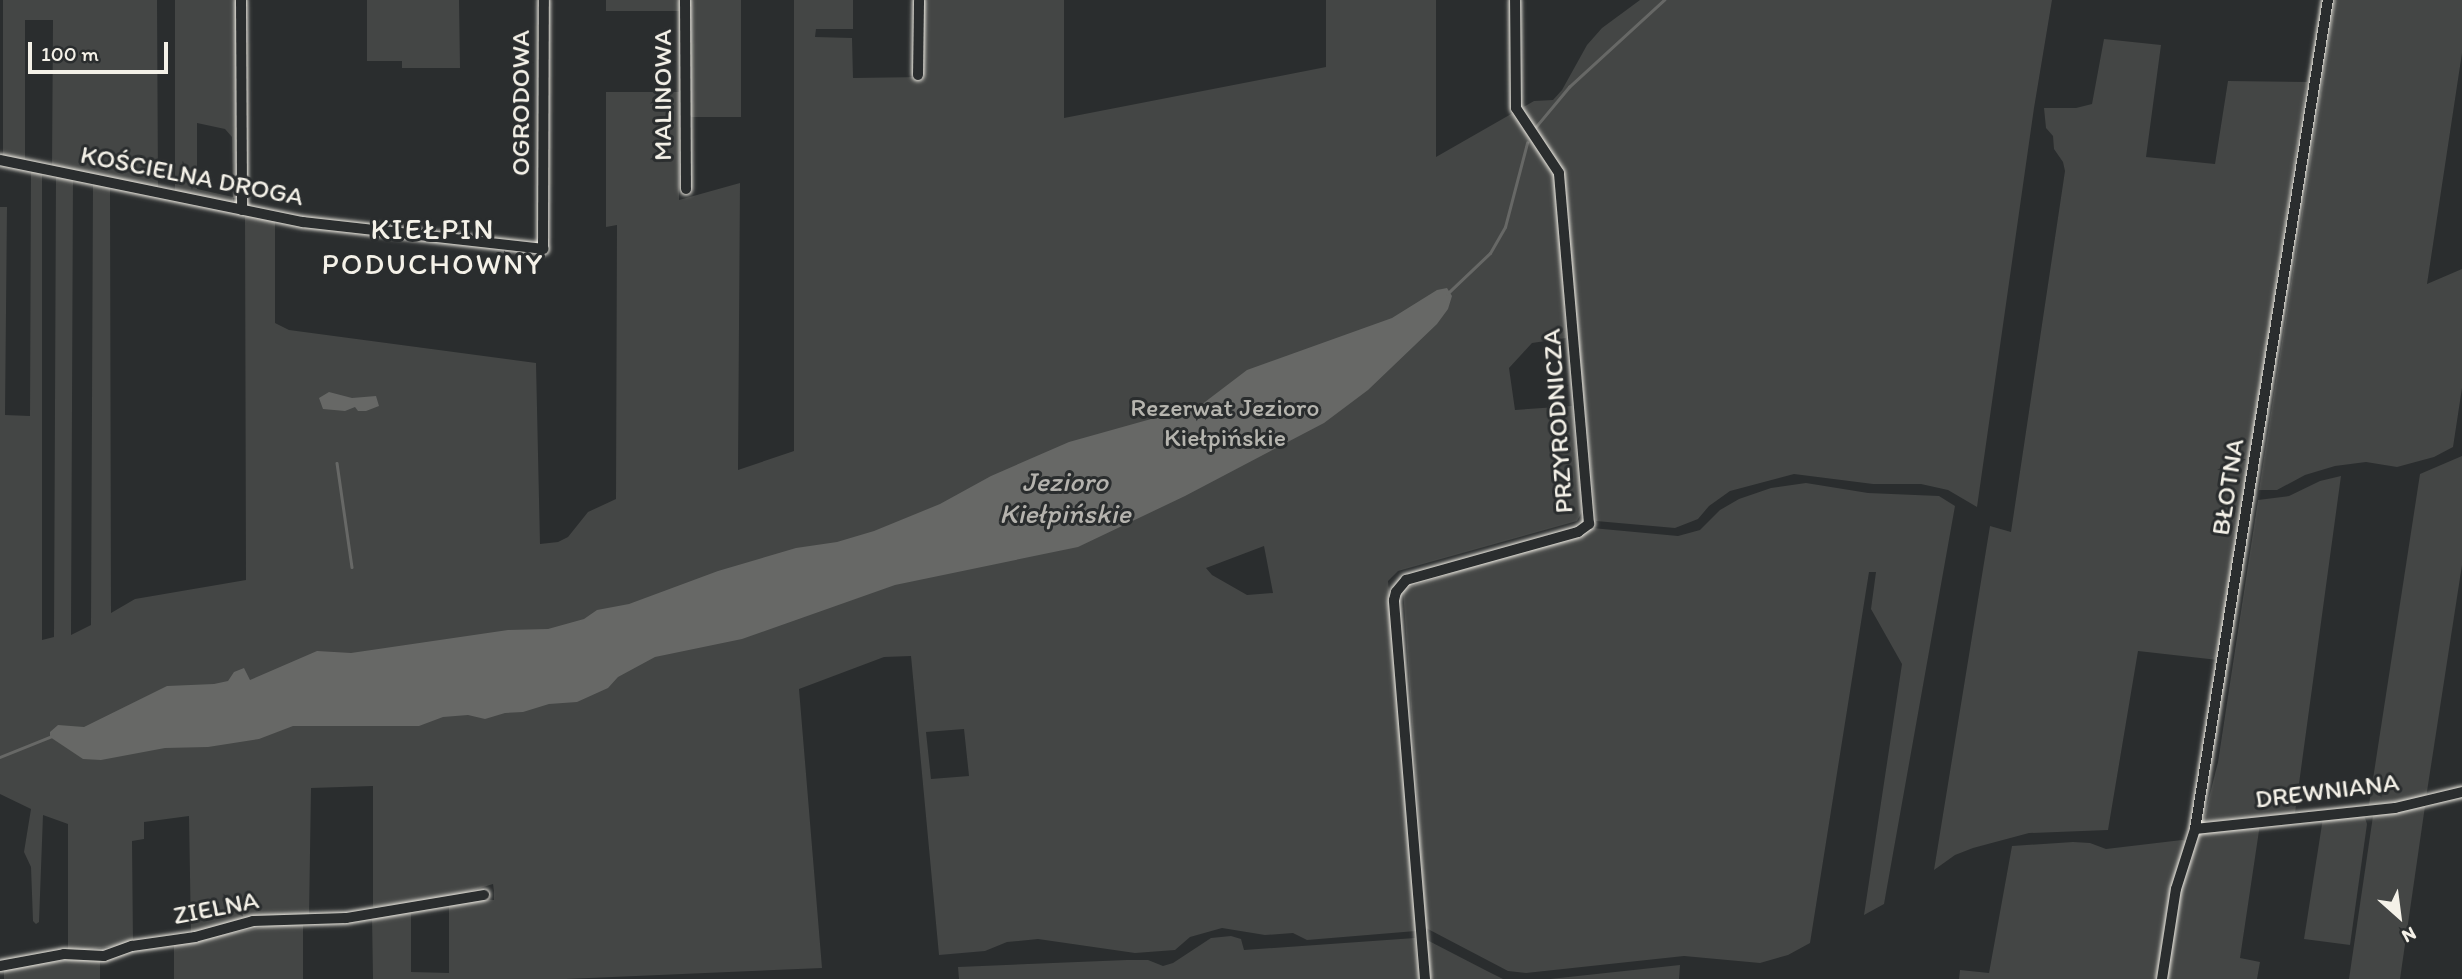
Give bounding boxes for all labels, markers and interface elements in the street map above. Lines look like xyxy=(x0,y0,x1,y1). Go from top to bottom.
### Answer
scale bar xyxy=(32,28,172,72)
street label: MALINOWA xyxy=(647,29,679,161)
street label: OGRODOWA xyxy=(505,30,537,176)
text: 100 m xyxy=(41,41,99,66)
street label: KOŚCIELNA DROGA xyxy=(77,139,307,213)
district label: KIEŁPIN PODUCHOWNY xyxy=(323,211,543,282)
street label: PRZYRODNICZA xyxy=(1536,328,1580,514)
park label: Rezerwat Jezioro Kiełpińskie xyxy=(1131,392,1319,453)
street label: BŁOTNA xyxy=(2205,436,2251,538)
water label: Jezioro Kiełpińskie xyxy=(999,464,1131,530)
street label: DREWNIANA xyxy=(2253,767,2401,815)
north arrow xyxy=(2364,881,2434,951)
street label: ZIELNA xyxy=(171,884,261,932)
text: N xyxy=(2398,922,2420,948)

